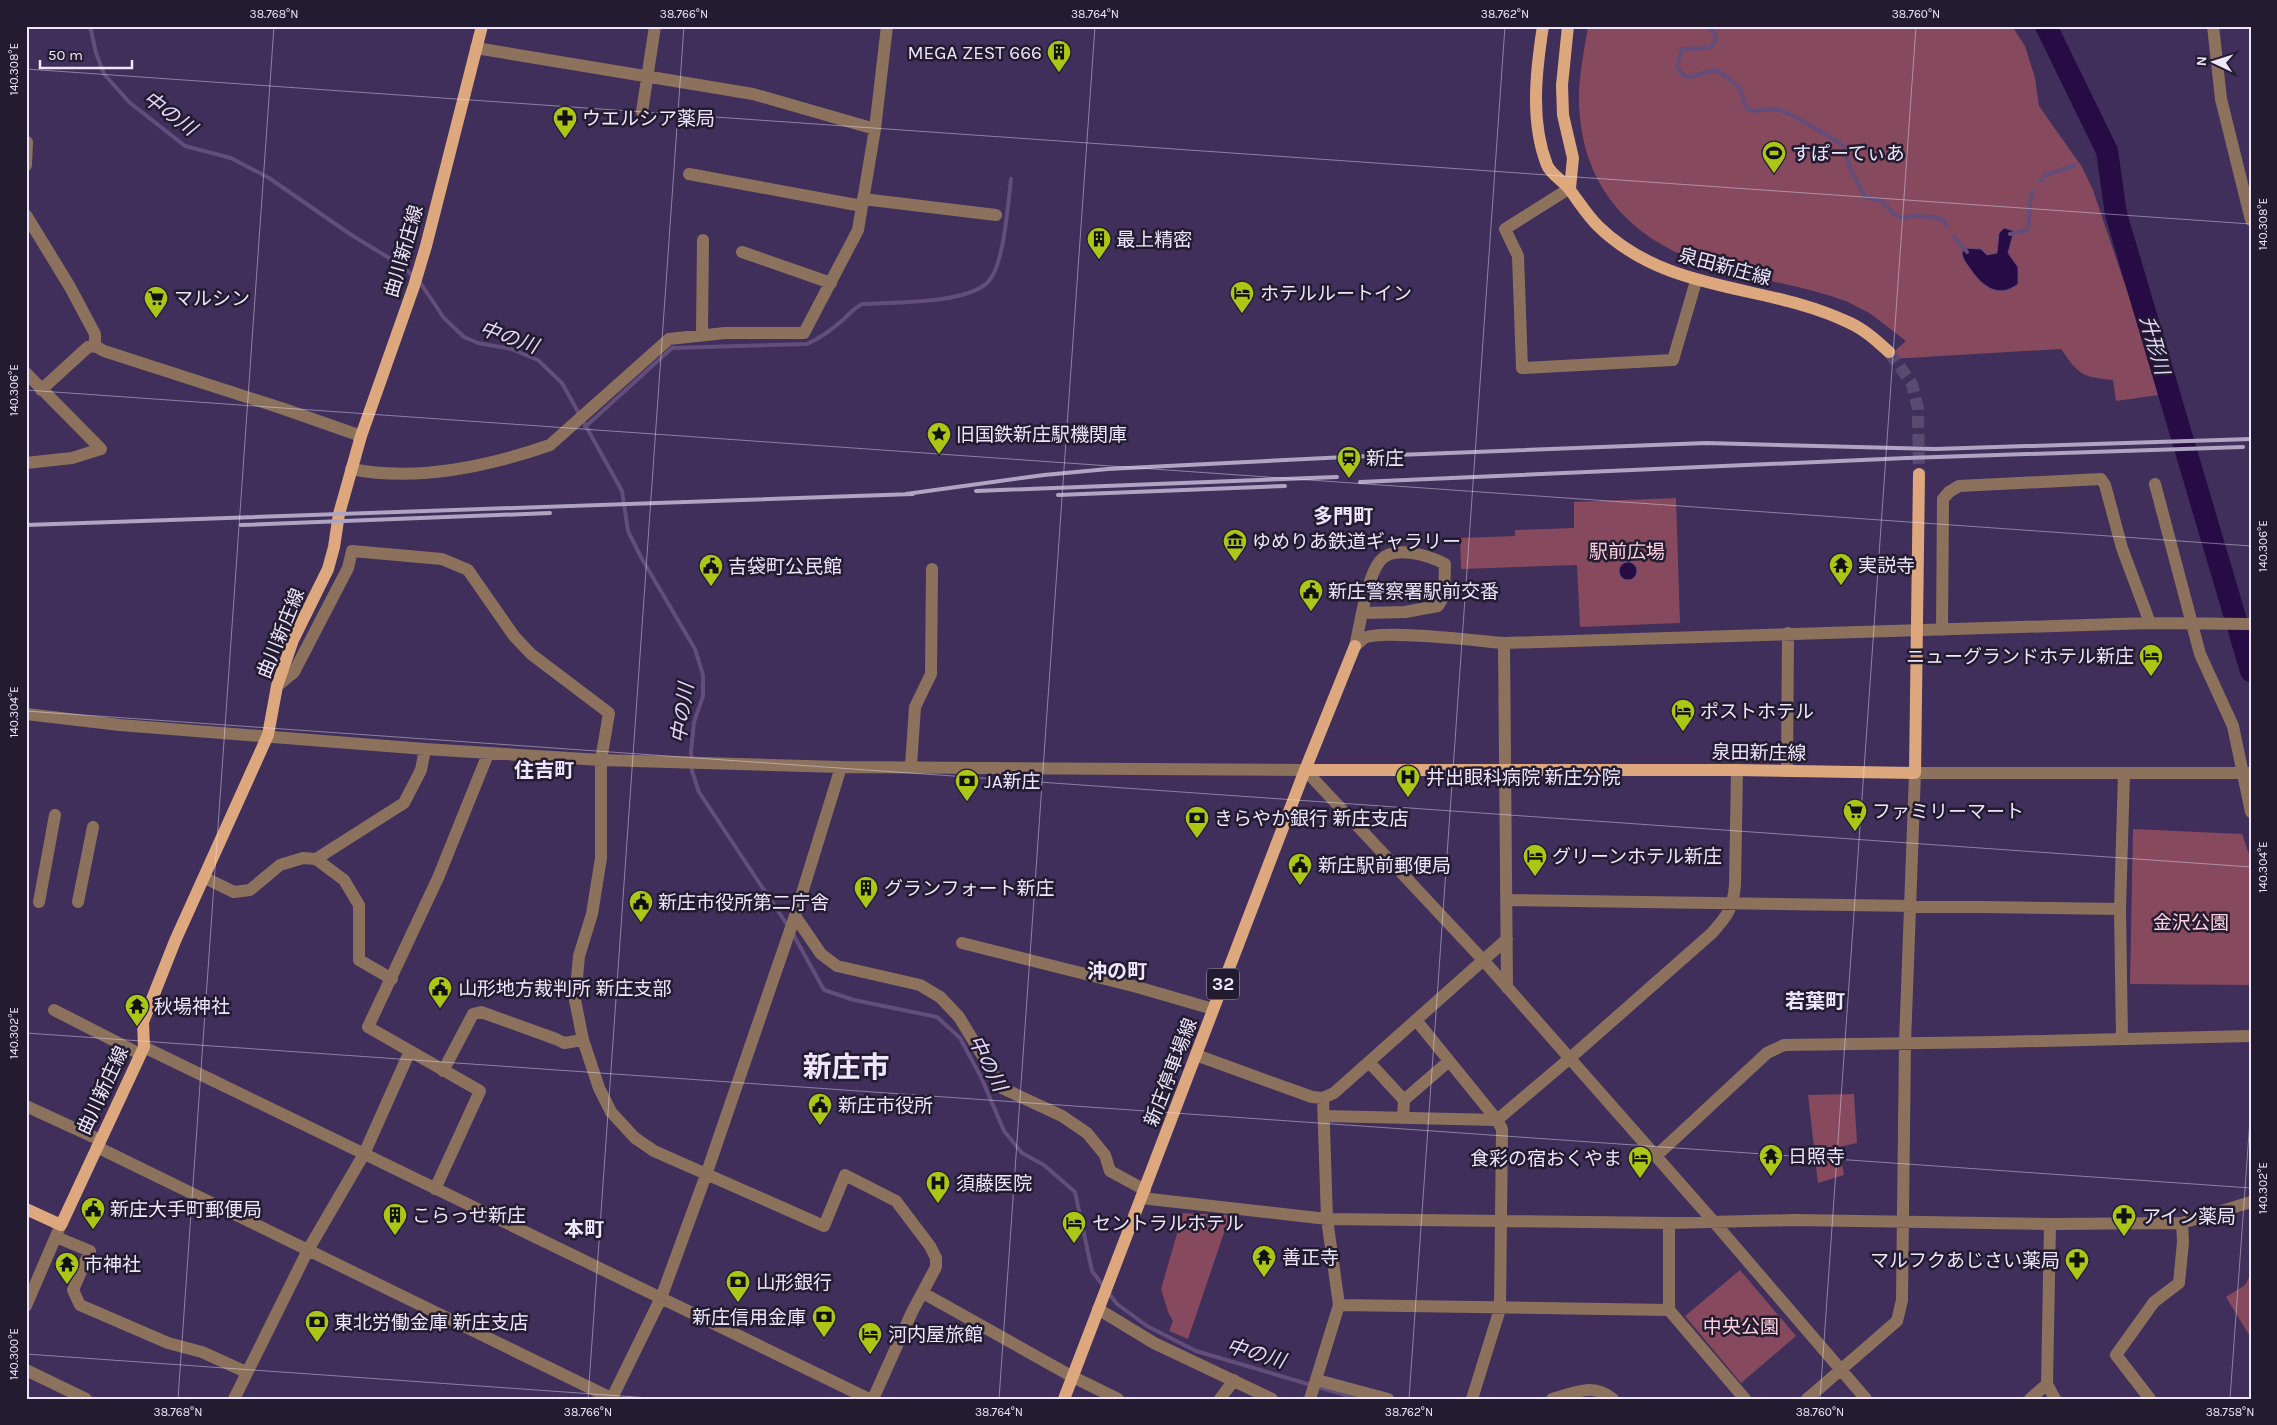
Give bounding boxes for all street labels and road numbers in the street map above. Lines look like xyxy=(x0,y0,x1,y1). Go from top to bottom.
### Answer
street label: 曲川新庄線 xyxy=(380,203,428,300)
street label: 泉田新庄線 xyxy=(1676,244,1773,290)
street label: 曲川新庄線 xyxy=(253,585,309,682)
street label: 泉田新庄線 xyxy=(1711,741,1807,765)
road number: 32 xyxy=(1207,969,1239,1000)
street label: 新庄停車場線 xyxy=(1140,1015,1202,1130)
street label: 曲川新庄線 xyxy=(73,1043,133,1138)

